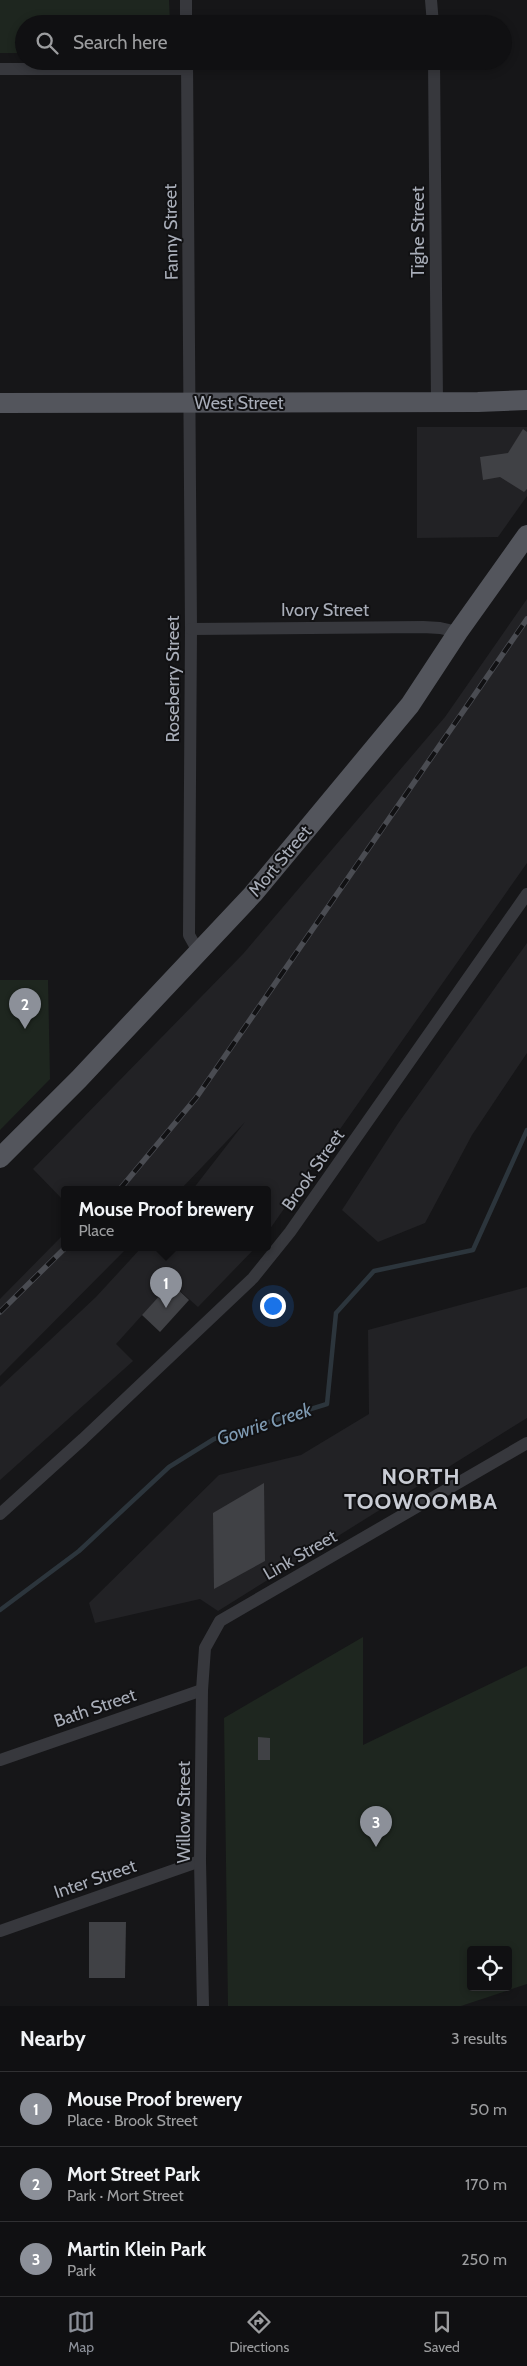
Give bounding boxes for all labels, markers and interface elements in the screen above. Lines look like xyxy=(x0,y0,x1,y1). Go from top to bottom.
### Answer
search box xyxy=(15,15,512,70)
icon: search xyxy=(33,29,61,57)
text: Search here xyxy=(73,31,167,54)
street label: Fanny Street xyxy=(159,184,183,280)
street label: Tighe Street xyxy=(407,186,429,278)
street label: West Street xyxy=(194,392,284,414)
street label: Ivory Street xyxy=(281,599,369,621)
street label: Roseberry Street xyxy=(162,615,184,743)
street label: Mort Street xyxy=(244,821,316,901)
pin: 2 xyxy=(9,988,41,1029)
street label: Brook Street xyxy=(277,1125,349,1215)
popup xyxy=(61,1186,271,1251)
text: Mouse Proof brewery xyxy=(78,1198,254,1221)
text: Place xyxy=(78,1221,114,1240)
pin: 1 xyxy=(150,1267,182,1308)
your location xyxy=(260,1293,286,1319)
water label: Gowrie Creek xyxy=(214,1398,315,1450)
district label: NORTH TOOWOOMBA xyxy=(344,1463,498,1515)
street label: Link Street xyxy=(259,1525,341,1585)
street label: Bath Street xyxy=(51,1684,139,1732)
street label: Willow Street xyxy=(173,1761,195,1863)
pin: 3 xyxy=(360,1806,392,1847)
street label: Inter Street xyxy=(51,1855,139,1903)
map controls xyxy=(467,1946,512,1991)
button: locate xyxy=(467,1946,512,1991)
text: Nearby xyxy=(20,2026,86,2051)
text: 3 results xyxy=(451,2029,507,2048)
text: Mouse Proof brewery xyxy=(67,2088,242,2111)
text: 1 xyxy=(33,2100,39,2119)
text: 50 m xyxy=(470,2100,507,2119)
text: Place · Brook Street xyxy=(67,2111,198,2130)
text: Mort Street Park xyxy=(67,2163,200,2186)
text: 2 xyxy=(32,2175,40,2194)
text: 170 m xyxy=(465,2175,507,2194)
text: Park · Mort Street xyxy=(67,2186,184,2205)
text: Martin Klein Park xyxy=(67,2238,206,2261)
text: 3 xyxy=(32,2250,40,2269)
text: 250 m xyxy=(461,2250,507,2269)
text: Park xyxy=(67,2261,96,2280)
tab: Map xyxy=(67,2308,95,2356)
tab: Directions xyxy=(229,2308,289,2356)
tab: Saved xyxy=(423,2308,460,2356)

